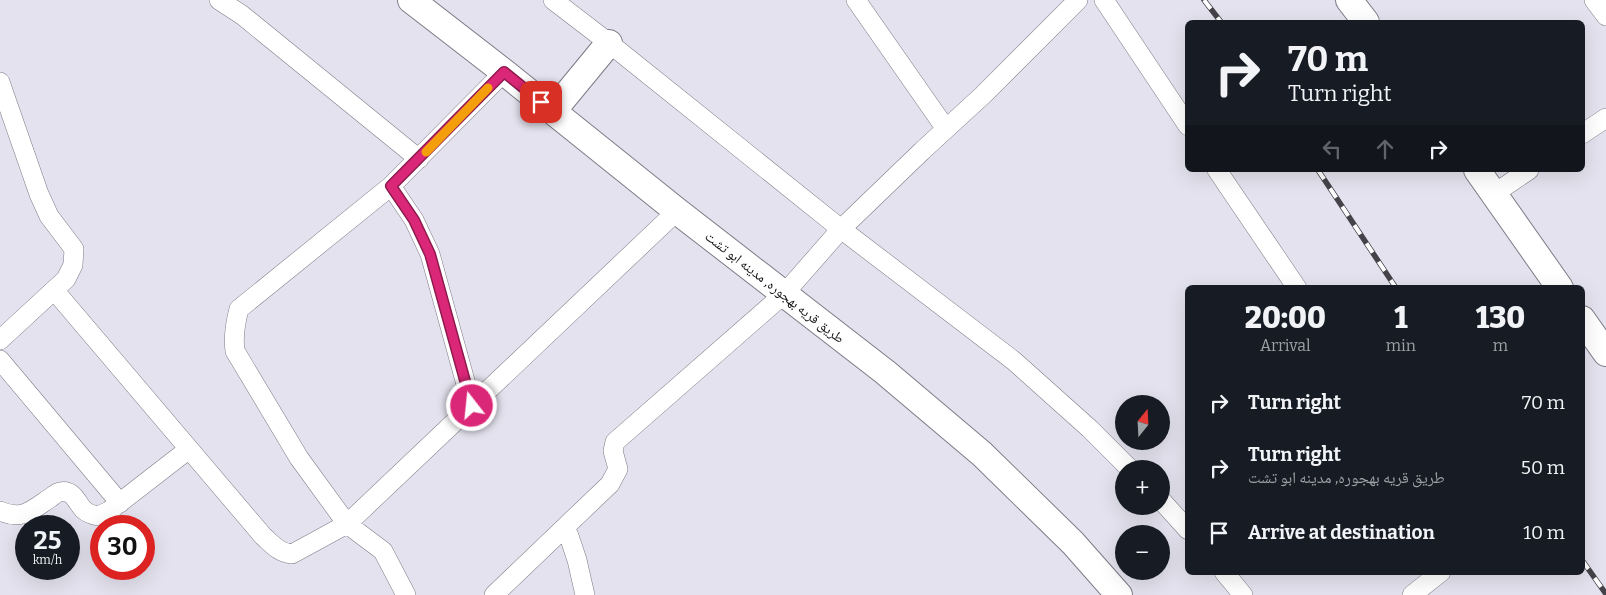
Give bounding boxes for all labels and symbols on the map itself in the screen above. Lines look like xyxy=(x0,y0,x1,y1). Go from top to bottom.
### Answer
pin xyxy=(520,81,562,123)
street label: طريق قريه بهجوره, مدينه ابو تشت xyxy=(701,228,848,348)
position arrow xyxy=(445,379,497,431)
north arrow xyxy=(1115,395,1170,450)
speed limit sign: 30 xyxy=(90,515,155,580)

